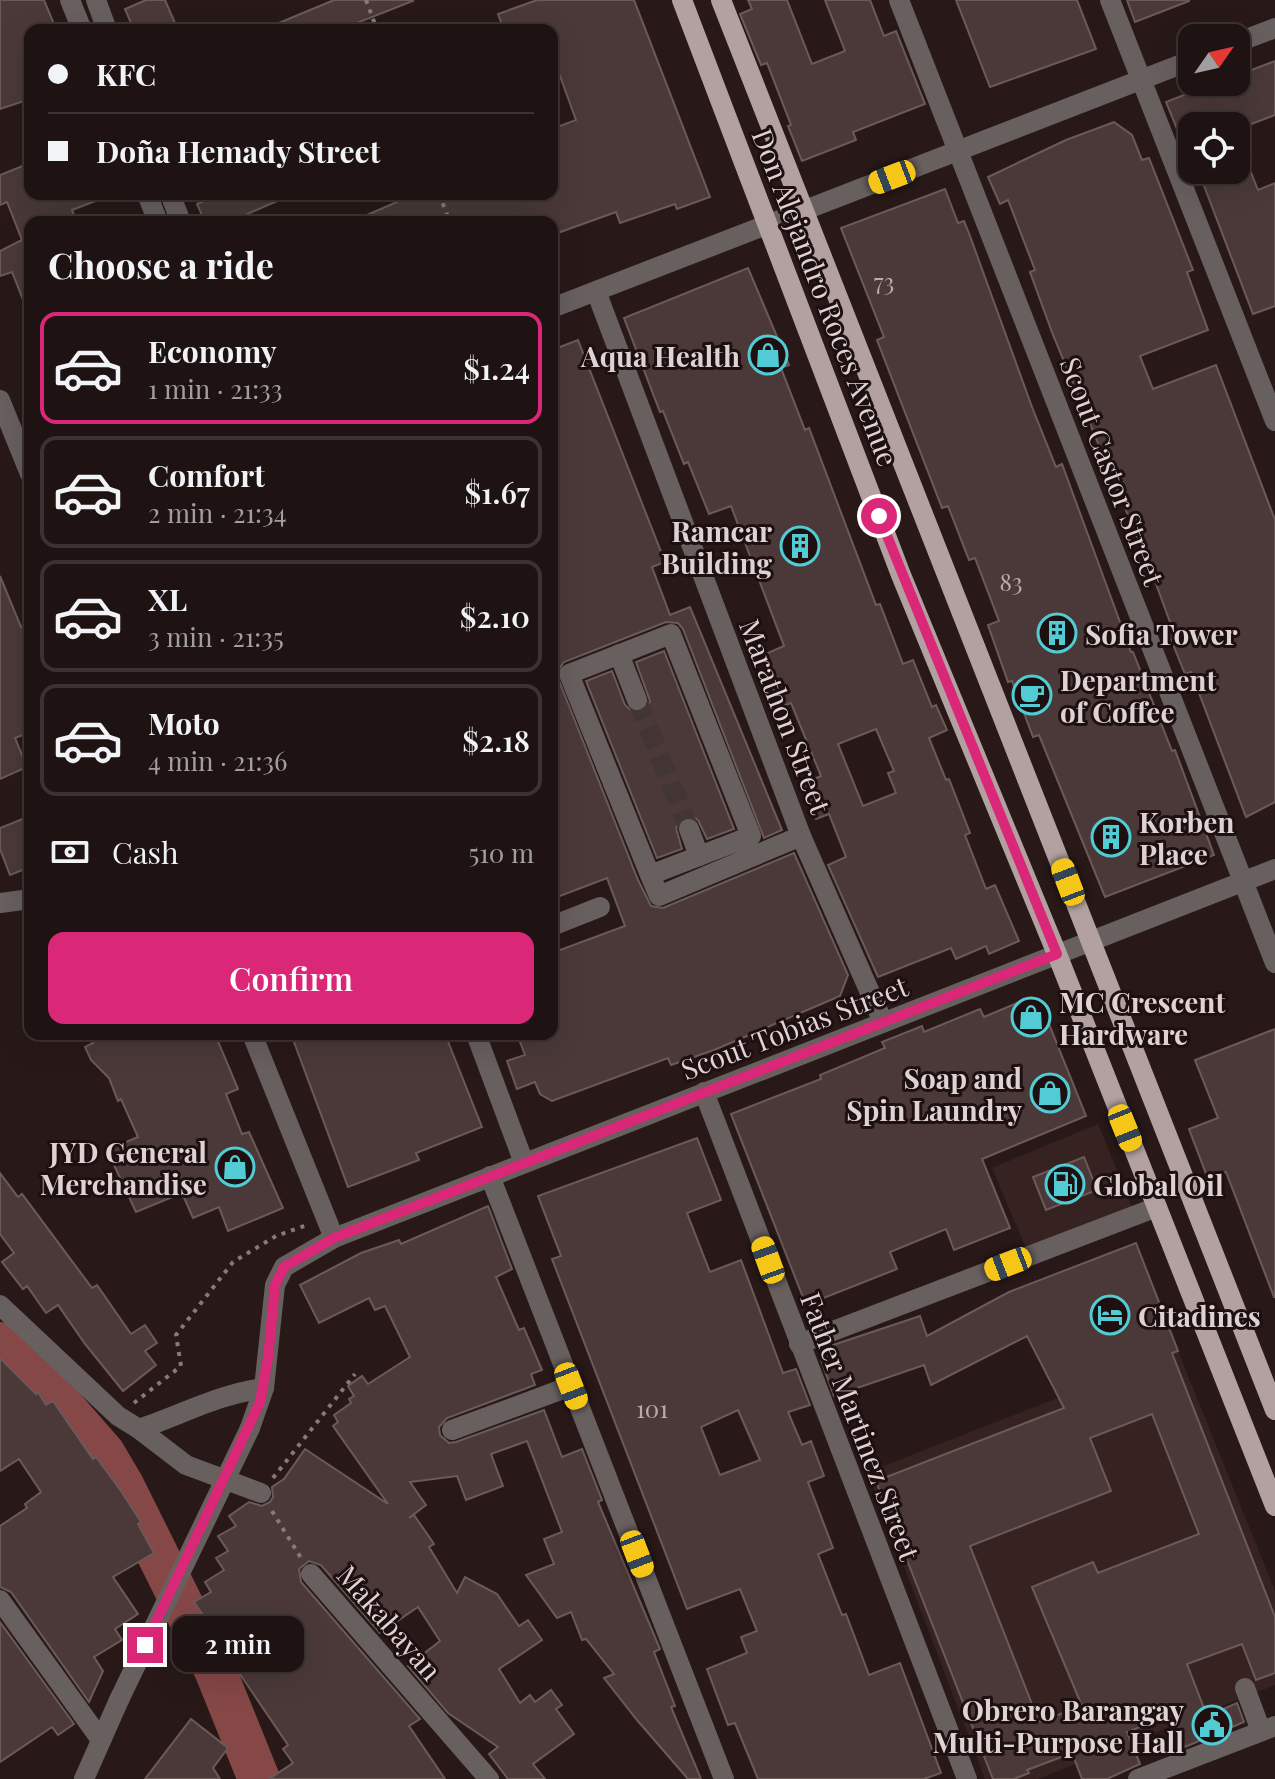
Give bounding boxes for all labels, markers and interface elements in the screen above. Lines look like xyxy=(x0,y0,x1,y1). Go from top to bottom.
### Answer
north arrow xyxy=(1178,24,1250,96)
map controls xyxy=(1178,24,1250,184)
text: KFC xyxy=(96,54,156,94)
button: locate xyxy=(1178,112,1250,184)
street label: Don Alejandro Roces Avenue xyxy=(744,123,908,471)
text: Doña Hemady Street xyxy=(96,131,380,171)
car xyxy=(865,157,919,197)
text: Choose a ride xyxy=(48,240,274,288)
house number: 73 xyxy=(874,265,894,297)
text: Economy xyxy=(148,331,277,371)
icon: car xyxy=(52,332,124,404)
shop icon: Aqua Health xyxy=(747,334,789,376)
place label: Aqua Health xyxy=(580,337,740,374)
text: $1.24 xyxy=(463,348,530,388)
street label: Scout Castor Street xyxy=(1052,352,1174,591)
text: 1 min · 21:33 xyxy=(148,371,283,406)
text: Comfort xyxy=(148,455,265,495)
icon: car xyxy=(52,456,124,528)
text: $1.67 xyxy=(464,472,530,512)
text: 2 min · 21:34 xyxy=(148,495,287,530)
route start xyxy=(861,498,897,534)
place label: Ramcar Building xyxy=(661,512,773,581)
building icon: Ramcar Building xyxy=(779,525,821,567)
house number: 83 xyxy=(999,565,1023,597)
text: XL xyxy=(148,579,187,619)
icon: car xyxy=(52,580,124,652)
text: $2.10 xyxy=(460,596,530,636)
building icon: Sofia Tower xyxy=(1036,612,1078,654)
street label: Marathon Street xyxy=(732,614,840,819)
place label: Sofia Tower xyxy=(1085,615,1238,652)
text: 3 min · 21:35 xyxy=(148,619,284,654)
place label: Department of Coffee xyxy=(1060,661,1217,730)
cafe icon: Department of Coffee xyxy=(1011,674,1053,716)
text: Moto xyxy=(148,703,220,743)
icon: car xyxy=(52,704,124,776)
text: $2.18 xyxy=(462,720,530,760)
text: 4 min · 21:36 xyxy=(148,743,288,778)
place label: Korben Place xyxy=(1139,803,1234,872)
building icon: Korben Place xyxy=(1090,816,1132,858)
icon: cash xyxy=(48,830,92,874)
text: Cash xyxy=(112,832,179,872)
text: 510 m xyxy=(468,835,534,870)
car xyxy=(1048,855,1088,909)
button: Confirm xyxy=(48,932,534,1024)
street label: Scout Tobias Street xyxy=(675,966,914,1087)
place label: MC Crescent Hardware xyxy=(1059,983,1225,1052)
shop icon: MC Crescent Hardware xyxy=(1010,996,1052,1038)
place label: Soap and Spin Laundry xyxy=(846,1059,1022,1128)
shop icon: Soap and Spin Laundry xyxy=(1029,1072,1071,1114)
car xyxy=(1105,1101,1145,1155)
place label: JYD General Merchandise xyxy=(40,1133,207,1202)
shop icon: JYD General Merchandise xyxy=(214,1146,256,1188)
fuel station icon: Global Oil xyxy=(1044,1163,1086,1205)
place label: Global Oil xyxy=(1093,1166,1224,1203)
car xyxy=(749,1233,787,1287)
car xyxy=(981,1244,1035,1284)
street label: Father Martinez Street xyxy=(793,1287,930,1566)
hotel icon: Citadines xyxy=(1089,1294,1131,1336)
place label: Citadines xyxy=(1138,1297,1261,1334)
car xyxy=(551,1359,591,1413)
house number: 101 xyxy=(636,1392,668,1424)
car xyxy=(617,1527,657,1581)
street label: Makabayan xyxy=(330,1557,451,1688)
callout: 2 min xyxy=(173,1617,305,1673)
text: 2 min xyxy=(205,1626,271,1661)
route end xyxy=(127,1627,163,1663)
place label: Obrero Barangay Multi-Purpose Hall xyxy=(932,1691,1184,1760)
public building icon: Obrero Barangay Multi-Purpose Hall xyxy=(1191,1704,1233,1746)

